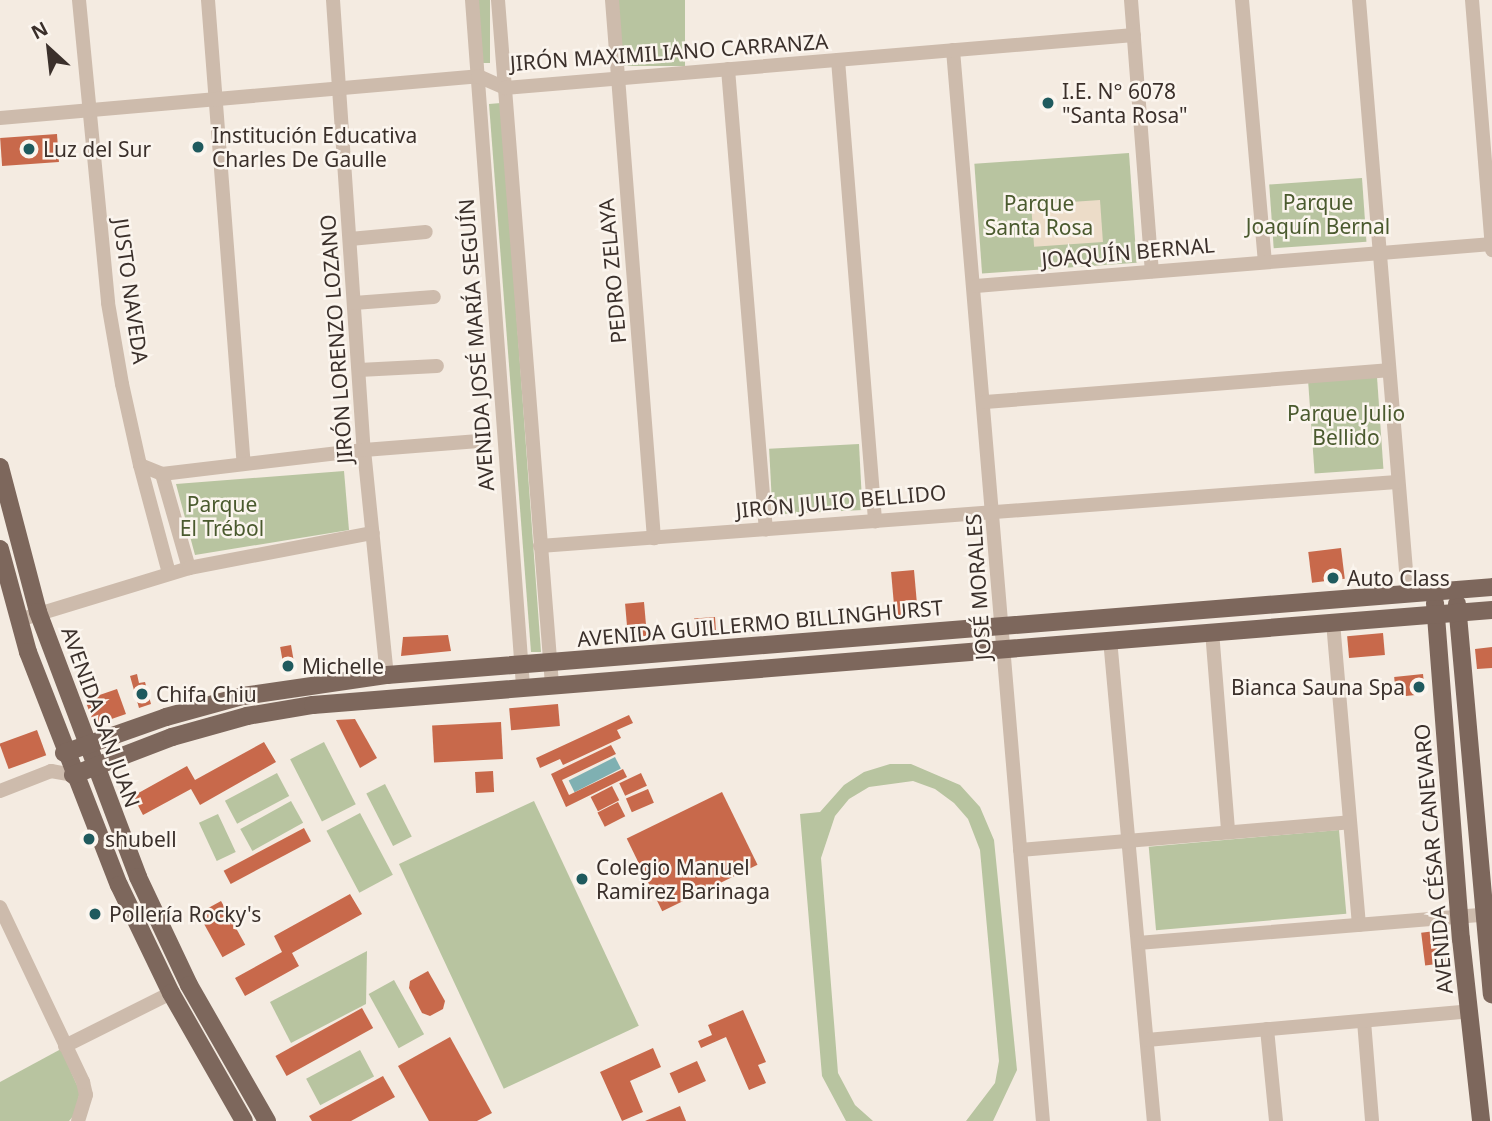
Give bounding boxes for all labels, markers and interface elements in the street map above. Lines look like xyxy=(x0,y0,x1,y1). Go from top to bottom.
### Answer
north arrow xyxy=(14,14,84,84)
text: N xyxy=(27,15,52,45)
street label: JIRÓN MAXIMILIANO CARRANZA xyxy=(509,28,829,76)
place label: I.E. N° 6078 "Santa Rosa" xyxy=(1062,78,1188,128)
marker: I.E. N° 6078 "Santa Rosa" xyxy=(1040,95,1056,111)
place label: Institución Educativa Charles De Gaulle xyxy=(212,122,417,172)
place label: Luz del Sur xyxy=(43,136,151,162)
marker: Institución Educativa Charles De Gaulle xyxy=(190,139,206,155)
marker: Luz del Sur xyxy=(21,141,37,157)
park label: Parque Joaquín Bernal xyxy=(1246,189,1390,239)
park label: Parque Santa Rosa xyxy=(985,190,1093,240)
street label: PEDRO ZELAYA xyxy=(593,197,631,345)
street label: AVENIDA JOSÉ MARÍA SEGUÍN xyxy=(453,198,499,492)
street label: JIRÓN LORENZO LOZANO xyxy=(315,214,357,464)
street label: JUSTO NAVEDA xyxy=(108,217,154,365)
street label: JOAQUÍN BERNAL xyxy=(1040,232,1216,272)
park label: Parque Julio Bellido xyxy=(1287,400,1405,450)
street label: JIRÓN JULIO BELLIDO xyxy=(735,479,947,523)
park label: Parque El Trébol xyxy=(180,491,264,541)
street label: JOSÉ MORALES xyxy=(960,513,996,661)
place label: Auto Class xyxy=(1347,565,1450,591)
marker: Auto Class xyxy=(1325,570,1341,586)
street label: AVENIDA GUILLERMO BILLINGHURST xyxy=(576,594,944,652)
street label: AVENIDA SAN JUAN xyxy=(57,623,145,811)
place label: Michelle xyxy=(302,653,384,679)
marker: Michelle xyxy=(280,658,296,674)
place label: Bianca Sauna Spa xyxy=(1231,674,1405,700)
marker: Bianca Sauna Spa xyxy=(1411,679,1427,695)
place label: Chifa Chiu xyxy=(156,681,257,707)
marker: Chifa Chiu xyxy=(134,686,150,702)
street label: AVENIDA CÉSAR CANEVARO xyxy=(1409,723,1457,995)
place label: shubell xyxy=(105,826,177,852)
marker: shubell xyxy=(79,829,99,849)
place label: Colegio Manuel Ramirez Barinaga xyxy=(596,854,770,904)
marker: Colegio Manuel Ramirez Barinaga xyxy=(574,871,590,887)
place label: Pollería Rocky's xyxy=(109,901,261,927)
marker: Pollería Rocky's xyxy=(87,906,103,922)

